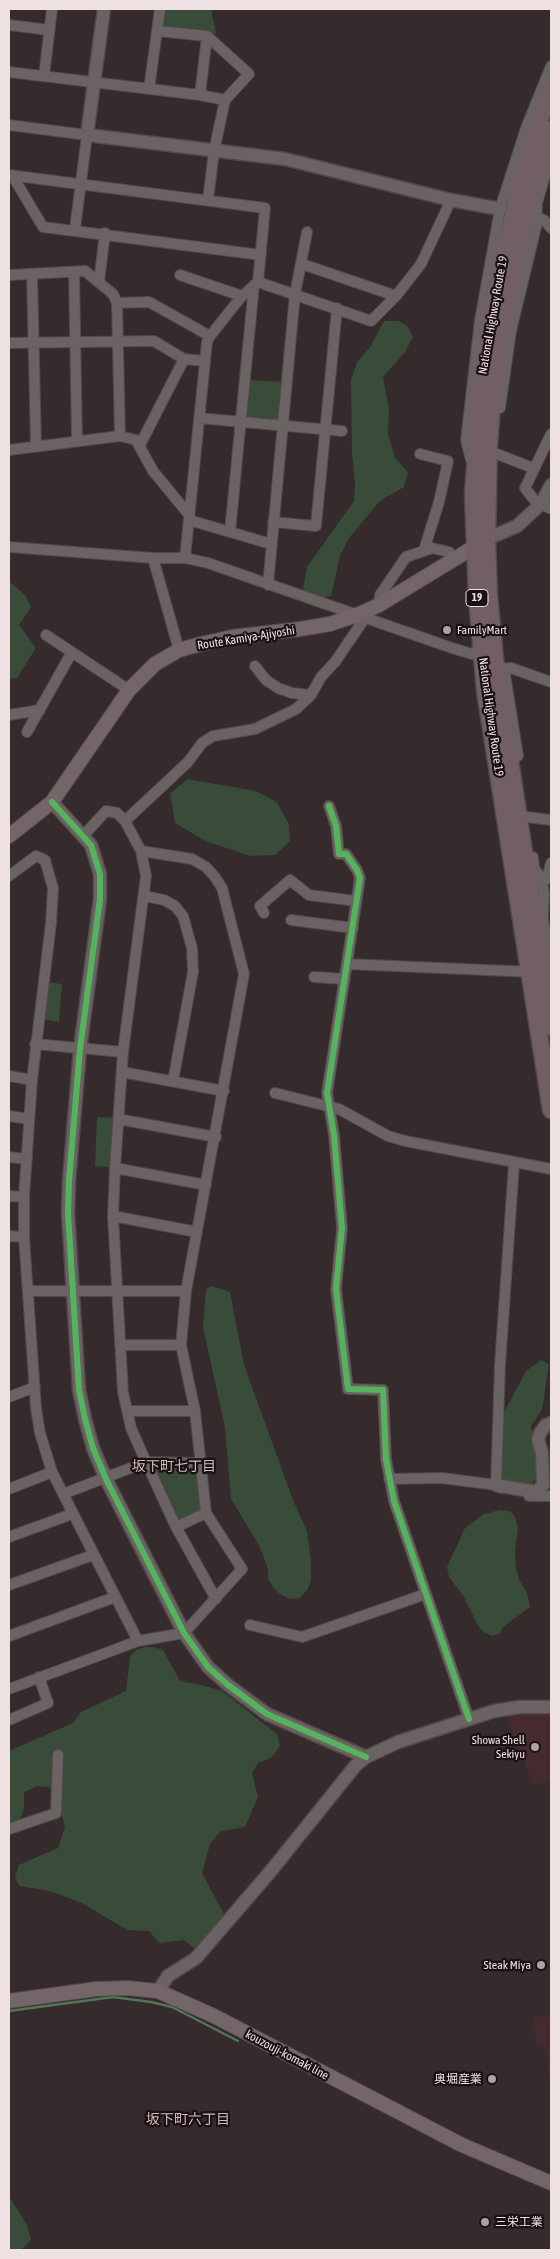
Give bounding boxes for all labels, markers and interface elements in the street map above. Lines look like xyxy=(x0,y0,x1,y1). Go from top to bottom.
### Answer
street label: National Highway Route 19 xyxy=(476,255,510,375)
road number: 19 xyxy=(466,590,488,606)
street label: Route Kamiya-Ajiyoshi xyxy=(196,623,296,653)
place label: FamilyMart xyxy=(457,623,507,637)
marker: FamilyMart xyxy=(441,624,453,636)
street label: National Highway Route 19 xyxy=(476,657,506,777)
district label: 坂下町七丁目 xyxy=(132,1459,216,1475)
place label: Showa Shell Sekiyu xyxy=(472,1733,525,1761)
marker: Showa Shell Sekiyu xyxy=(529,1741,541,1753)
place label: Steak Miya xyxy=(483,1958,531,1972)
marker: Steak Miya xyxy=(535,1959,547,1971)
street label: kouzouji-komaki line xyxy=(243,2027,331,2083)
place label: 奥堀産業 xyxy=(434,2072,482,2086)
marker: 奥堀産業 xyxy=(486,2073,498,2085)
district label: 坂下町六丁目 xyxy=(146,2112,230,2128)
place label: 三栄工業 xyxy=(495,2215,543,2229)
marker: 三栄工業 xyxy=(479,2216,491,2228)

